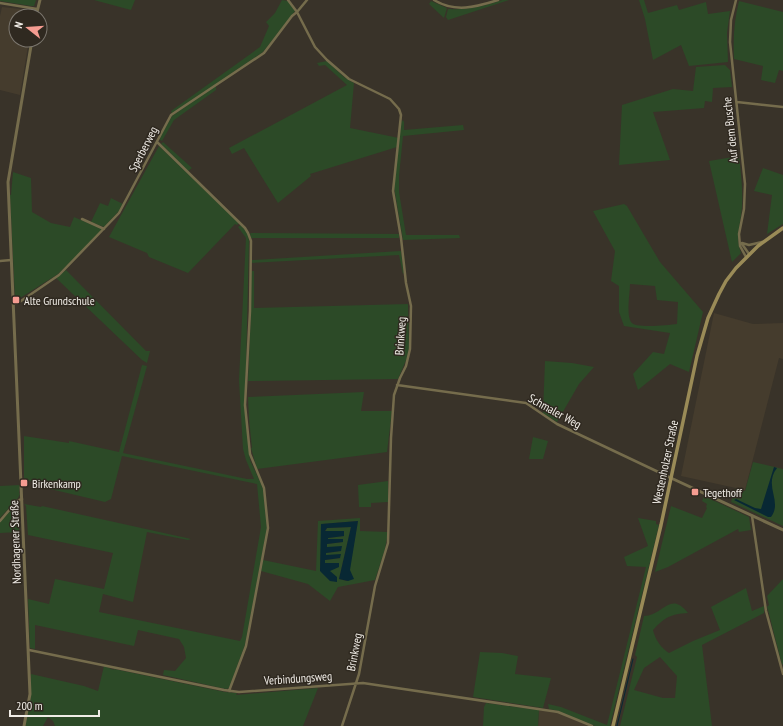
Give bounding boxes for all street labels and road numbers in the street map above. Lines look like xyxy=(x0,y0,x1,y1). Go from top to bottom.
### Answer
street label: Auf dem Busche xyxy=(719,96,741,164)
street label: Sperberweg xyxy=(125,124,161,174)
street label: Brinkweg xyxy=(391,316,409,356)
street label: Schmaler Weg xyxy=(526,390,584,432)
street label: Westenholzer Straße xyxy=(649,419,681,505)
street label: Nordhagener Straße xyxy=(6,500,24,584)
street label: Brinkweg xyxy=(343,632,365,672)
street label: Verbindungsweg xyxy=(262,668,333,688)

